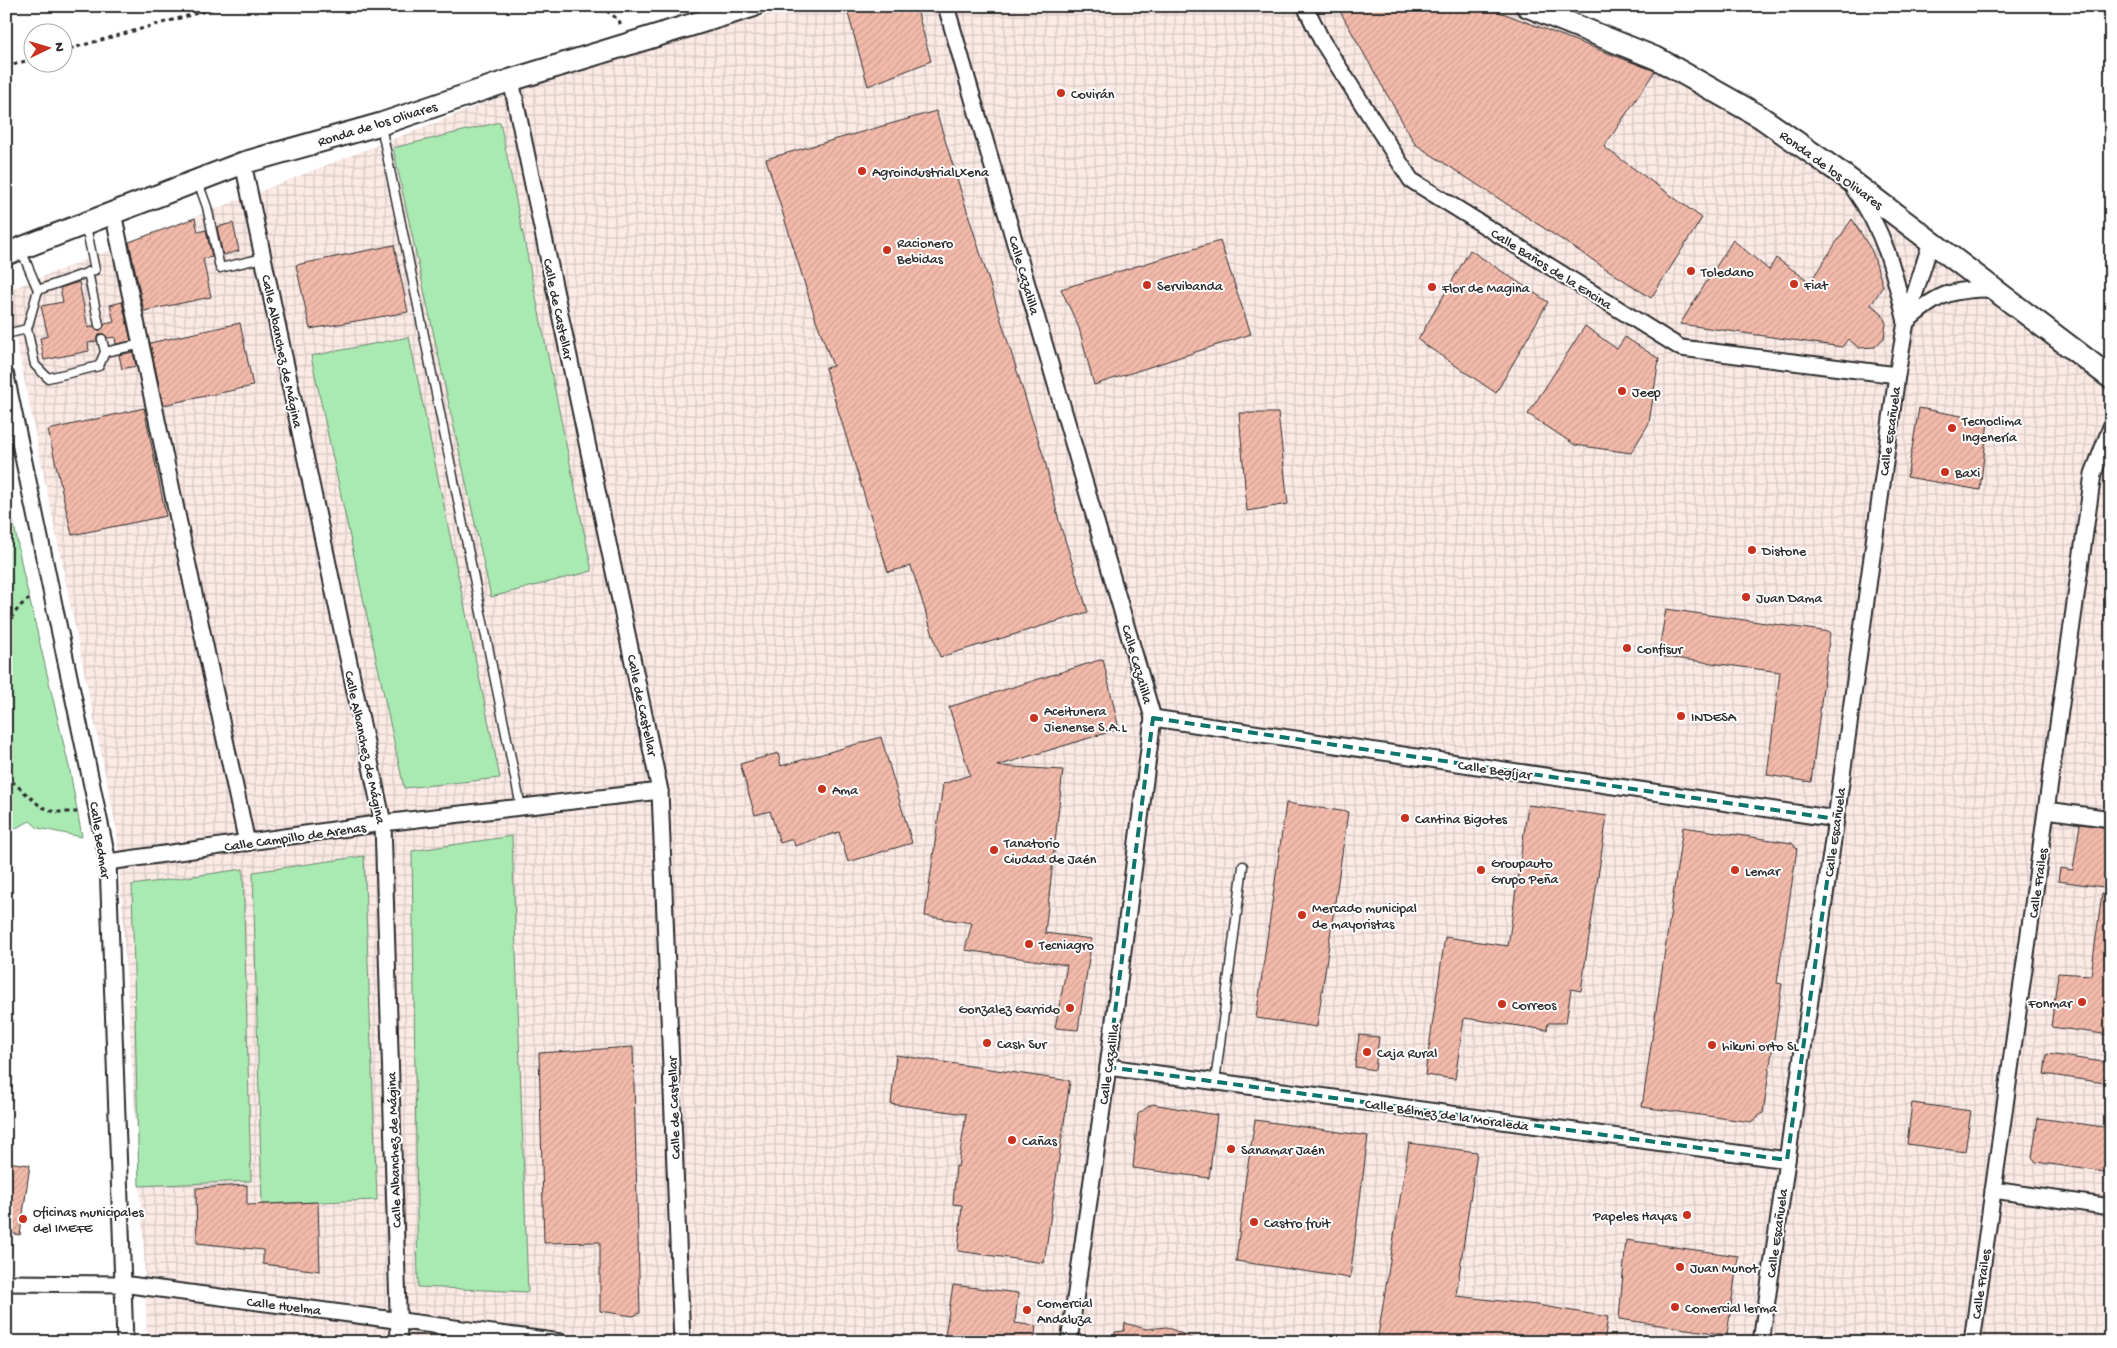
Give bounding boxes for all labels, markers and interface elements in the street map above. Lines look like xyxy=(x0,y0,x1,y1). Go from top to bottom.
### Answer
north arrow xyxy=(22,22,72,72)
text: N xyxy=(50,42,67,52)
marker: Covirán xyxy=(1055,87,1067,99)
place label: Covirán xyxy=(1071,87,1115,104)
street label: Ronda de los Olivares xyxy=(316,99,440,152)
street label: Ronda de los Olivares xyxy=(1775,128,1886,215)
marker: AgroindustrialLxena xyxy=(856,165,868,177)
place label: AgroindustrialLxena xyxy=(872,165,990,182)
street label: Calle Baños de la Encina xyxy=(1487,226,1616,315)
street label: Calle Cazalilla xyxy=(1003,234,1042,318)
place label: Racionero Bebidas xyxy=(896,236,953,269)
marker: Racionero Bebidas xyxy=(881,244,893,256)
street label: Calle de Castellar xyxy=(538,257,576,363)
marker: Toledano xyxy=(1685,265,1697,277)
place label: Toledano xyxy=(1700,265,1754,282)
street label: Calle Albanchez de Mágina xyxy=(256,274,305,431)
marker: Fiat xyxy=(1788,278,1800,290)
place label: Fiat xyxy=(1803,278,1829,295)
marker: Servibanda xyxy=(1141,279,1153,291)
place label: Servibanda xyxy=(1157,279,1224,296)
marker: Flor de Magina xyxy=(1426,281,1438,293)
place label: Flor de Magina xyxy=(1441,281,1531,298)
marker: Jeep xyxy=(1616,385,1628,397)
place label: Jeep xyxy=(1632,385,1661,402)
street label: Calle Escañuela xyxy=(1877,385,1906,477)
place label: Tecnoclima Ingenería xyxy=(1961,414,2023,447)
marker: Tecnoclima Ingenería xyxy=(1946,422,1958,434)
marker: Baxi xyxy=(1939,466,1951,478)
place label: Baxi xyxy=(1954,466,1980,483)
marker: Distone xyxy=(1746,544,1758,556)
place label: Distone xyxy=(1761,544,1807,561)
marker: Juan Dama xyxy=(1740,591,1752,603)
place label: Juan Dama xyxy=(1756,591,1824,608)
street label: Calle Cazalilla xyxy=(1116,623,1155,707)
marker: Confisur xyxy=(1621,642,1633,654)
place label: Confisur xyxy=(1637,642,1684,659)
street label: Calle de Castellar xyxy=(622,653,660,759)
street label: Calle Albanchez de Mágina xyxy=(339,670,388,827)
place label: Aceitunera Jienense S.A.L xyxy=(1044,704,1127,737)
marker: INDESA xyxy=(1675,710,1687,722)
place label: INDESA xyxy=(1691,710,1737,727)
marker: Aceitunera Jienense S.A.L xyxy=(1028,712,1040,724)
street label: Calle Begíjar xyxy=(1457,758,1534,785)
marker: Ama xyxy=(816,783,828,795)
place label: Ama xyxy=(832,783,859,800)
street label: Calle Escañuela xyxy=(1822,786,1851,878)
street label: Calle Bedmar xyxy=(84,801,113,881)
marker: Cantina Bigotes xyxy=(1399,812,1411,824)
place label: Cantina Bigotes xyxy=(1415,812,1508,829)
street label: Calle Campillo de Arenas xyxy=(223,820,368,857)
place label: Tanatorio Ciudad de Jaén xyxy=(1003,836,1097,869)
marker: Tanatorio Ciudad de Jaén xyxy=(988,844,1000,856)
street label: Calle Frailes xyxy=(2026,846,2053,919)
place label: Groupauto Grupo Peña xyxy=(1491,856,1559,889)
marker: Groupauto Grupo Peña xyxy=(1475,864,1487,876)
marker: Lemar xyxy=(1729,864,1741,876)
place label: Lemar xyxy=(1745,864,1781,881)
place label: Mercado municipal de mayoristas xyxy=(1312,901,1417,934)
marker: Mercado municipal de mayoristas xyxy=(1296,909,1308,921)
marker: Tecniagro xyxy=(1023,938,1035,950)
place label: Tecniagro xyxy=(1038,938,1094,955)
place label: Fonmar xyxy=(2027,996,2073,1013)
marker: Fonmar xyxy=(2076,996,2088,1008)
marker: Correos xyxy=(1496,998,1508,1010)
place label: Correos xyxy=(1512,998,1557,1015)
place label: Gonzalez Garrido xyxy=(958,1002,1060,1019)
marker: Gonzalez Garrido xyxy=(1064,1002,1076,1014)
street label: Calle Cazalilla xyxy=(1096,1022,1125,1106)
marker: Cash Sur xyxy=(981,1037,993,1049)
place label: Cash Sur xyxy=(997,1037,1047,1054)
marker: hikuni orto SL xyxy=(1706,1039,1718,1051)
place label: hikuni orto SL xyxy=(1722,1039,1799,1056)
marker: Caja Rural xyxy=(1361,1046,1373,1058)
place label: Caja Rural xyxy=(1377,1046,1437,1063)
street label: Calle de Castellar xyxy=(665,1055,686,1160)
street label: Calle Albanchez de Mágina xyxy=(384,1071,407,1228)
street label: Calle Bélmez de la Moraleda xyxy=(1364,1097,1531,1137)
marker: Cañas xyxy=(1006,1134,1018,1146)
place label: Cañas xyxy=(1022,1134,1058,1151)
marker: Sanamar Jaén xyxy=(1225,1143,1237,1155)
place label: Sanamar Jaén xyxy=(1241,1143,1325,1160)
street label: Calle Escañuela xyxy=(1764,1187,1793,1279)
place label: Oficinas municipales del IMEFE xyxy=(33,1205,144,1238)
place label: Papeles Hayas xyxy=(1592,1209,1678,1226)
marker: Papeles Hayas xyxy=(1681,1209,1693,1221)
marker: Oficinas municipales del IMEFE xyxy=(17,1213,29,1225)
marker: Castro fruit xyxy=(1248,1216,1260,1228)
place label: Castro fruit xyxy=(1264,1216,1332,1233)
street label: Calle Frailes xyxy=(1969,1247,1996,1320)
marker: Juan Munot xyxy=(1674,1261,1686,1273)
place label: Juan Munot xyxy=(1690,1261,1759,1278)
street label: Calle Huelma xyxy=(246,1294,323,1321)
place label: Comercial Andaluza xyxy=(1037,1296,1093,1329)
marker: Comercial lerma xyxy=(1669,1301,1681,1313)
place label: Comercial lerma xyxy=(1685,1301,1778,1318)
marker: Comercial Andaluza xyxy=(1021,1304,1033,1316)

